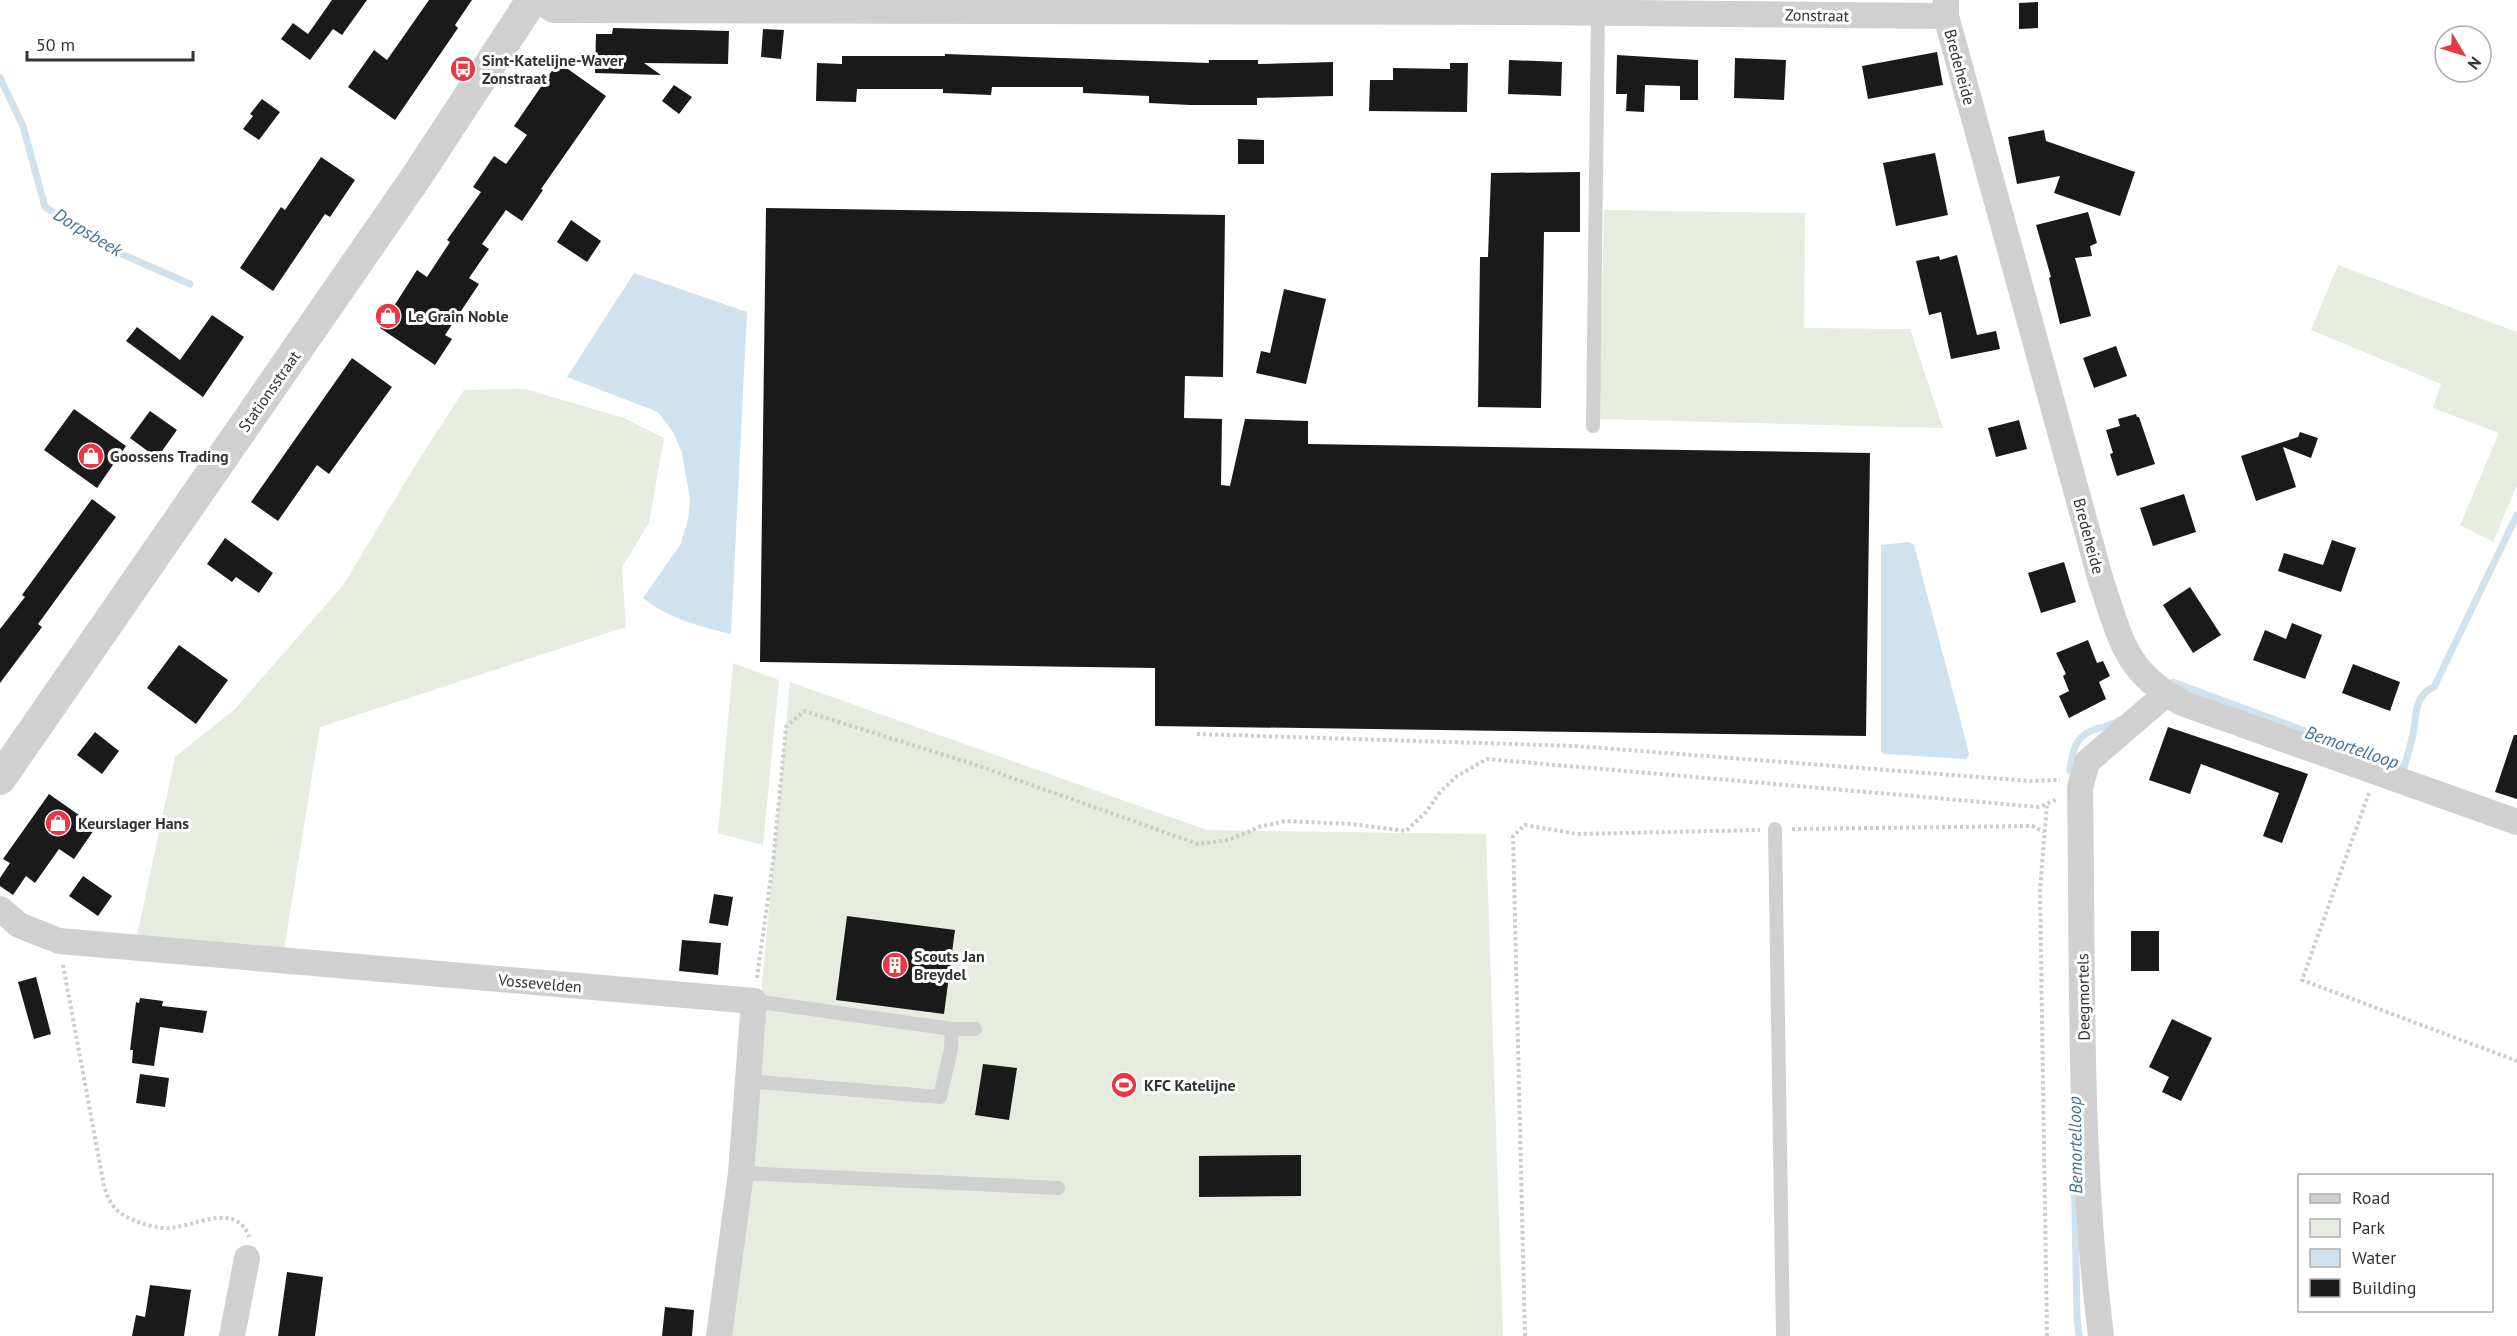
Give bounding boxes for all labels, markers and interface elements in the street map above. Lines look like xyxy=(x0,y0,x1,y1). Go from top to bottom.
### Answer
street label: Zonstraat xyxy=(1785,4,1850,26)
scale bar xyxy=(27,24,194,62)
north arrow xyxy=(2433,24,2493,84)
street label: Bredeheide xyxy=(1940,27,1980,107)
text: 50 m xyxy=(36,33,75,56)
place label: Sint-Katelijne-Waver Zonstraat xyxy=(482,50,624,88)
text: N xyxy=(2464,53,2486,74)
bus stop icon: Sint-Katelijne-Waver Zonstraat xyxy=(448,54,478,84)
water label: Dorpsbeek xyxy=(49,202,127,262)
shop icon: Le Grain Noble xyxy=(373,301,403,331)
place label: Le Grain Noble xyxy=(408,306,509,326)
street label: Stationsstraat xyxy=(234,346,305,435)
shop icon: Goossens Trading xyxy=(76,441,106,471)
place label: Goossens Trading xyxy=(110,446,229,466)
street label: Bredeheide xyxy=(2069,496,2109,576)
water label: Bemortelloop xyxy=(2302,720,2402,774)
shop icon: Keurslager Hans xyxy=(43,808,73,838)
place label: Keurslager Hans xyxy=(78,813,189,833)
place label: Scouts Jan Breydel xyxy=(914,946,985,984)
building icon: Scouts Jan Breydel xyxy=(880,950,910,980)
street label: Deegmortels xyxy=(2072,953,2094,1041)
street label: Vossevelden xyxy=(496,969,583,997)
sports icon: KFC Katelijne xyxy=(1109,1070,1139,1100)
place label: KFC Katelijne xyxy=(1144,1075,1236,1095)
water label: Bemortelloop xyxy=(2063,1096,2087,1194)
legend xyxy=(2298,1174,2493,1312)
text: Road xyxy=(2352,1186,2390,1209)
text: Park xyxy=(2352,1216,2385,1239)
text: Water xyxy=(2352,1246,2396,1269)
text: Building xyxy=(2352,1276,2416,1299)

